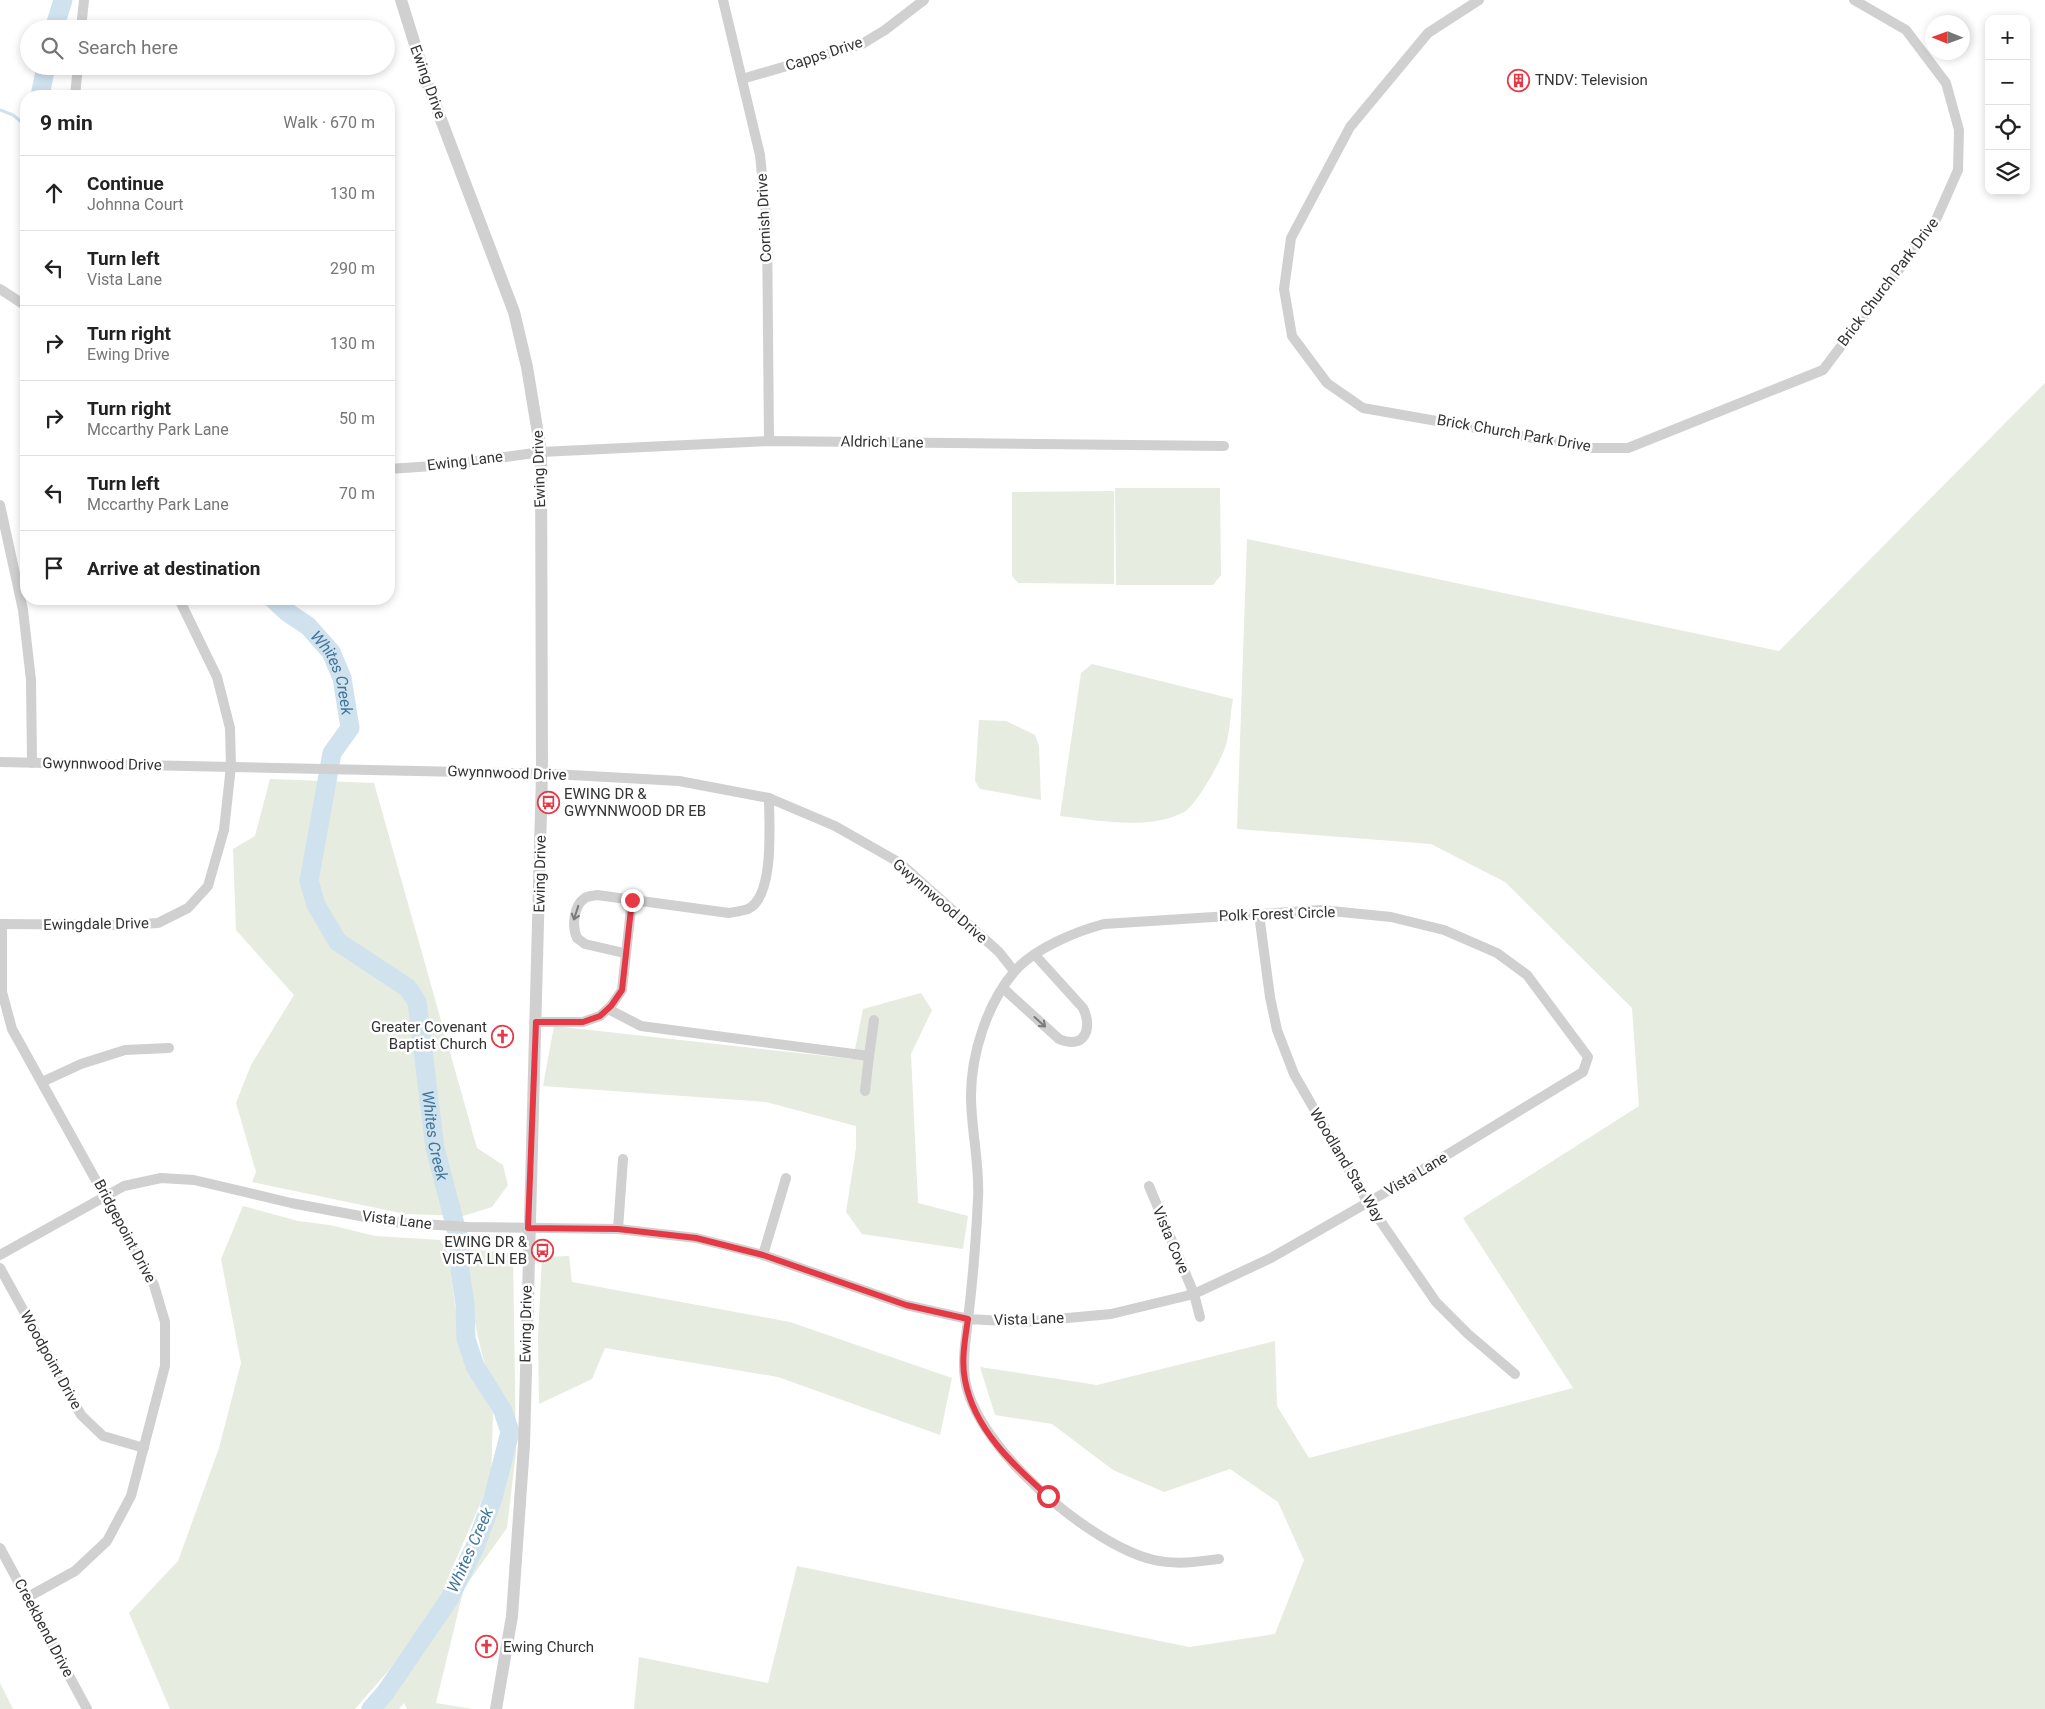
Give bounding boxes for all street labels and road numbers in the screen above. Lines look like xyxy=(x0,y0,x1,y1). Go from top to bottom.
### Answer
street label: Capps Drive xyxy=(783,33,865,75)
street label: Ewing Drive xyxy=(406,43,450,121)
street label: Cornish Drive xyxy=(753,173,775,263)
street label: Brick Church Park Drive xyxy=(1834,214,1942,350)
street label: Brick Church Park Drive xyxy=(1436,411,1592,455)
street label: Ewing Drive xyxy=(529,430,549,508)
street label: Aldrich Lane xyxy=(840,432,924,452)
street label: Ewing Lane xyxy=(426,447,504,475)
street label: Gwynnwood Drive xyxy=(42,754,162,774)
street label: Gwynnwood Drive xyxy=(447,762,567,784)
street label: Ewing Drive xyxy=(530,835,550,913)
street label: Gwynnwood Drive xyxy=(889,855,991,947)
street label: Polk Forest Circle xyxy=(1218,903,1336,925)
street label: Ewingdale Drive xyxy=(43,914,149,934)
street label: Woodland Star Way xyxy=(1306,1105,1388,1225)
street label: Vista Lane xyxy=(1381,1148,1451,1200)
street label: Bridgepoint Drive xyxy=(90,1176,160,1286)
street label: Vista Cove xyxy=(1149,1204,1193,1276)
street label: Vista Lane xyxy=(361,1207,433,1233)
street label: Ewing Drive xyxy=(516,1285,536,1363)
street label: Woodpoint Drive xyxy=(16,1308,86,1412)
street label: Vista Lane xyxy=(994,1309,1064,1329)
street label: Creekbend Drive xyxy=(11,1576,77,1680)

